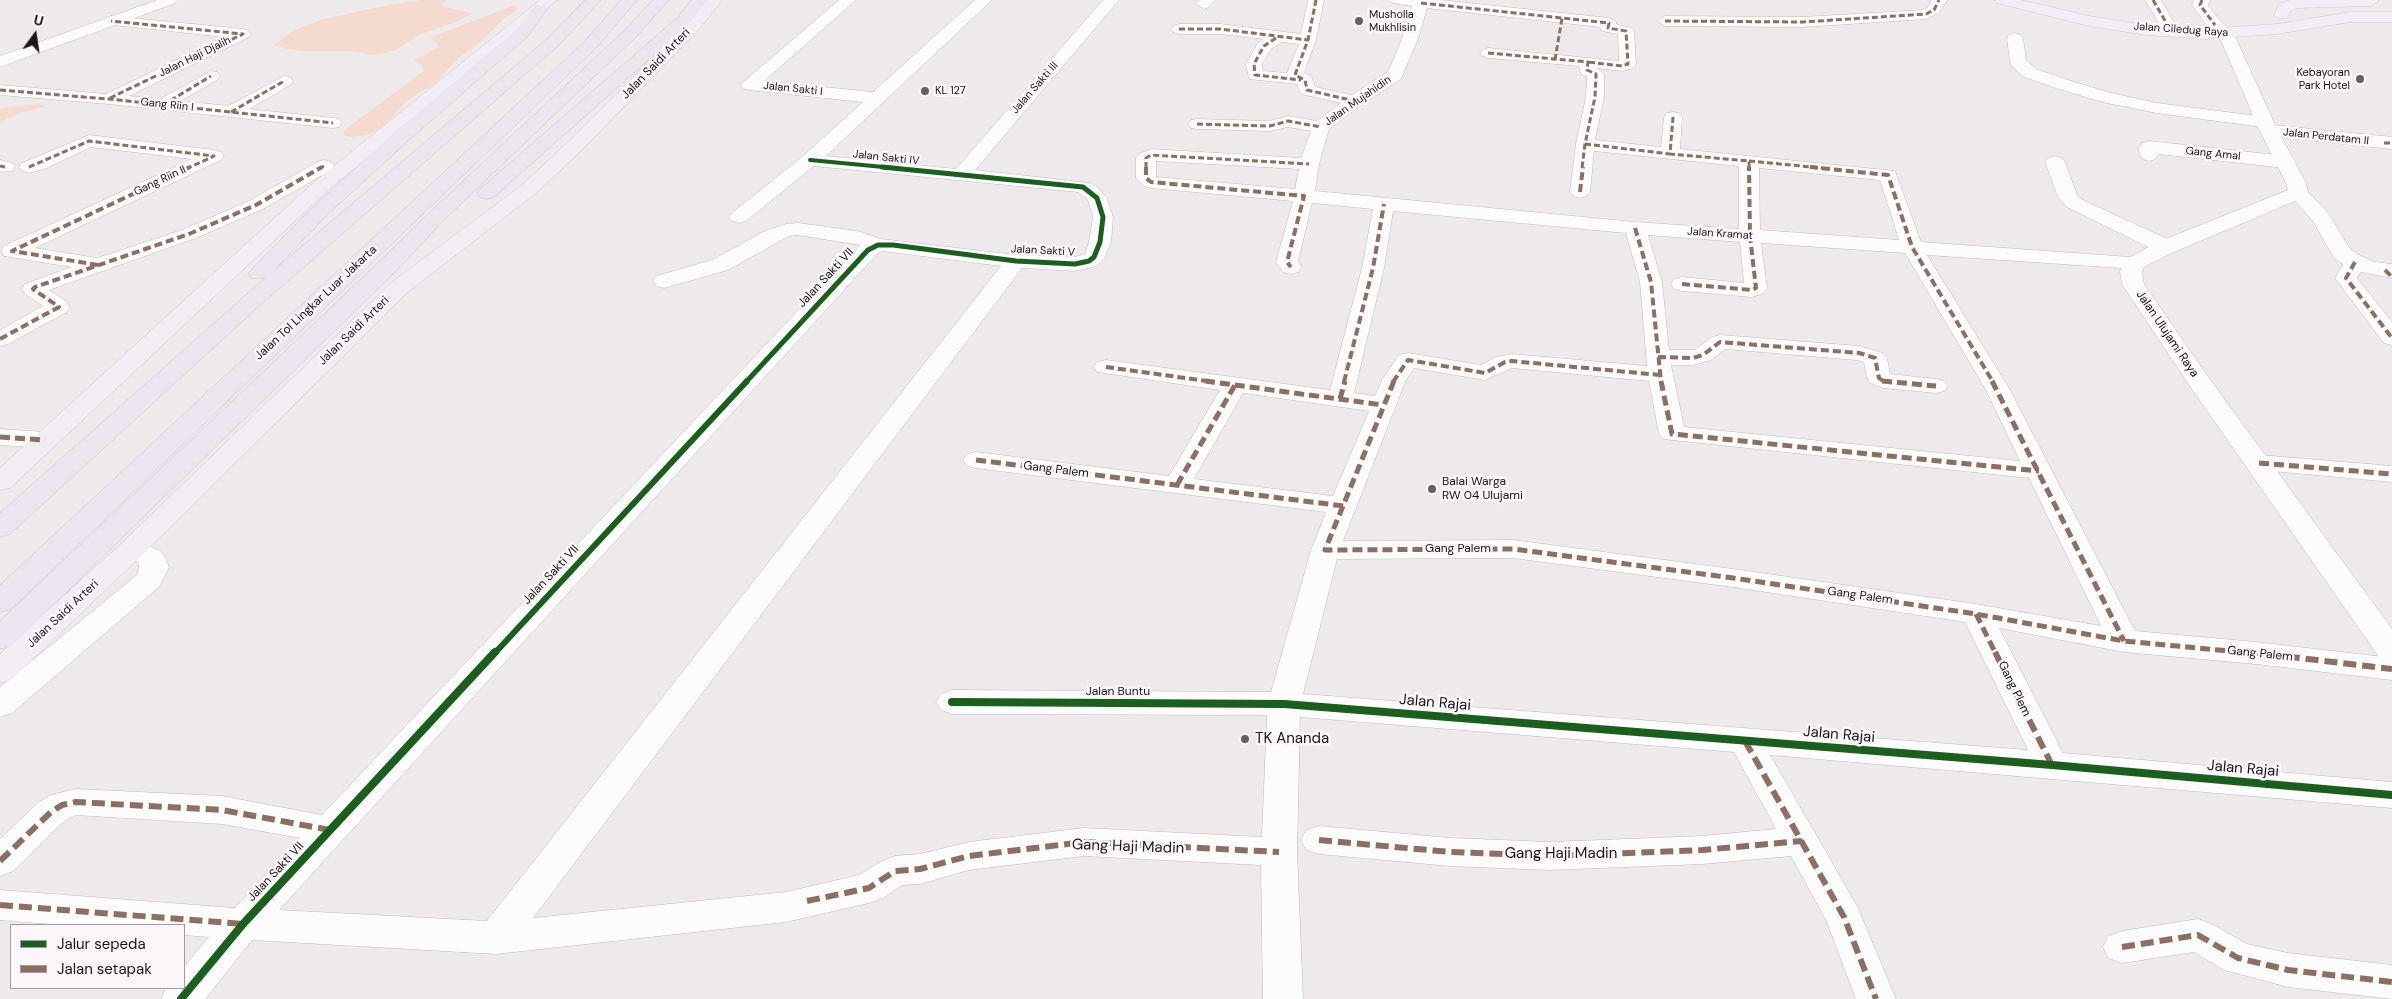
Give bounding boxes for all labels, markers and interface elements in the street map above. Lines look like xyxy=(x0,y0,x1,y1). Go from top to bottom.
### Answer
place label: Musholla Mukhlisin xyxy=(1369,8,1416,34)
north arrow xyxy=(10,10,60,60)
text: U xyxy=(32,11,45,30)
marker: Musholla Mukhlisin xyxy=(1353,15,1365,27)
street label: Jalan Ciledug Raya xyxy=(2133,20,2229,40)
street label: Jalan Saidi Arteri xyxy=(619,26,693,102)
street label: Jalan Haji Djalih xyxy=(157,34,233,80)
street label: Jalan Sakti III xyxy=(1009,59,1061,117)
place label: Kebayoran Park Hotel xyxy=(2296,66,2350,92)
street label: Jalan Mujahidin xyxy=(1322,73,1394,129)
marker: Kebayoran Park Hotel xyxy=(2354,73,2366,85)
street label: Jalan Sakti I xyxy=(763,79,823,99)
place label: KL 127 xyxy=(935,84,966,98)
marker: KL 127 xyxy=(919,85,931,97)
street label: Gang Riin I xyxy=(140,96,194,114)
street label: Jalan Perdatam II xyxy=(2282,126,2370,148)
street label: Gang Amal xyxy=(2185,145,2241,163)
street label: Jalan Sakti IV xyxy=(852,148,920,168)
street label: Gang Riin II xyxy=(132,163,188,199)
street label: Jalan Kramat xyxy=(1687,225,1753,243)
street label: Jalan Tol Lingkar Luar Jakarta xyxy=(252,243,380,363)
street label: Jalan Sakti V xyxy=(1011,243,1075,259)
street label: Jalan Sakti VII xyxy=(795,245,857,311)
street label: Jalan Ulujami Raya xyxy=(2133,288,2201,380)
street label: Jalan Saidi Arteri xyxy=(316,294,392,368)
street label: Gang Palem xyxy=(1022,459,1090,481)
place label: Balai Warga RW 04 Ulujami xyxy=(1442,475,1523,503)
marker: Balai Warga RW 04 Ulujami xyxy=(1426,483,1438,495)
street label: Jalan Sakti VII xyxy=(520,542,582,608)
street label: Gang Palem xyxy=(1425,542,1491,556)
street label: Jalan Saidi Arteri xyxy=(24,577,102,651)
street label: Gang Palem xyxy=(1826,584,1894,608)
street label: Gang Palem xyxy=(2227,643,2293,665)
street label: Gang Plem xyxy=(1994,659,2034,719)
street label: Jalan Buntu xyxy=(1086,685,1150,699)
street label: Jalan Rajai xyxy=(1398,691,1472,715)
street label: Jalan Rajai xyxy=(1802,723,1876,747)
place label: TK Ananda xyxy=(1255,730,1329,748)
marker: TK Ananda xyxy=(1239,733,1251,745)
street label: Jalan Rajai xyxy=(2206,757,2280,781)
street label: Gang Haji Madin xyxy=(1071,836,1185,858)
street label: Jalan Sakti VII xyxy=(245,839,307,905)
street label: Gang Haji Madin xyxy=(1505,845,1617,863)
legend xyxy=(10,924,185,989)
text: Jalur sepeda xyxy=(57,934,146,954)
text: Jalan setapak xyxy=(57,959,152,979)

